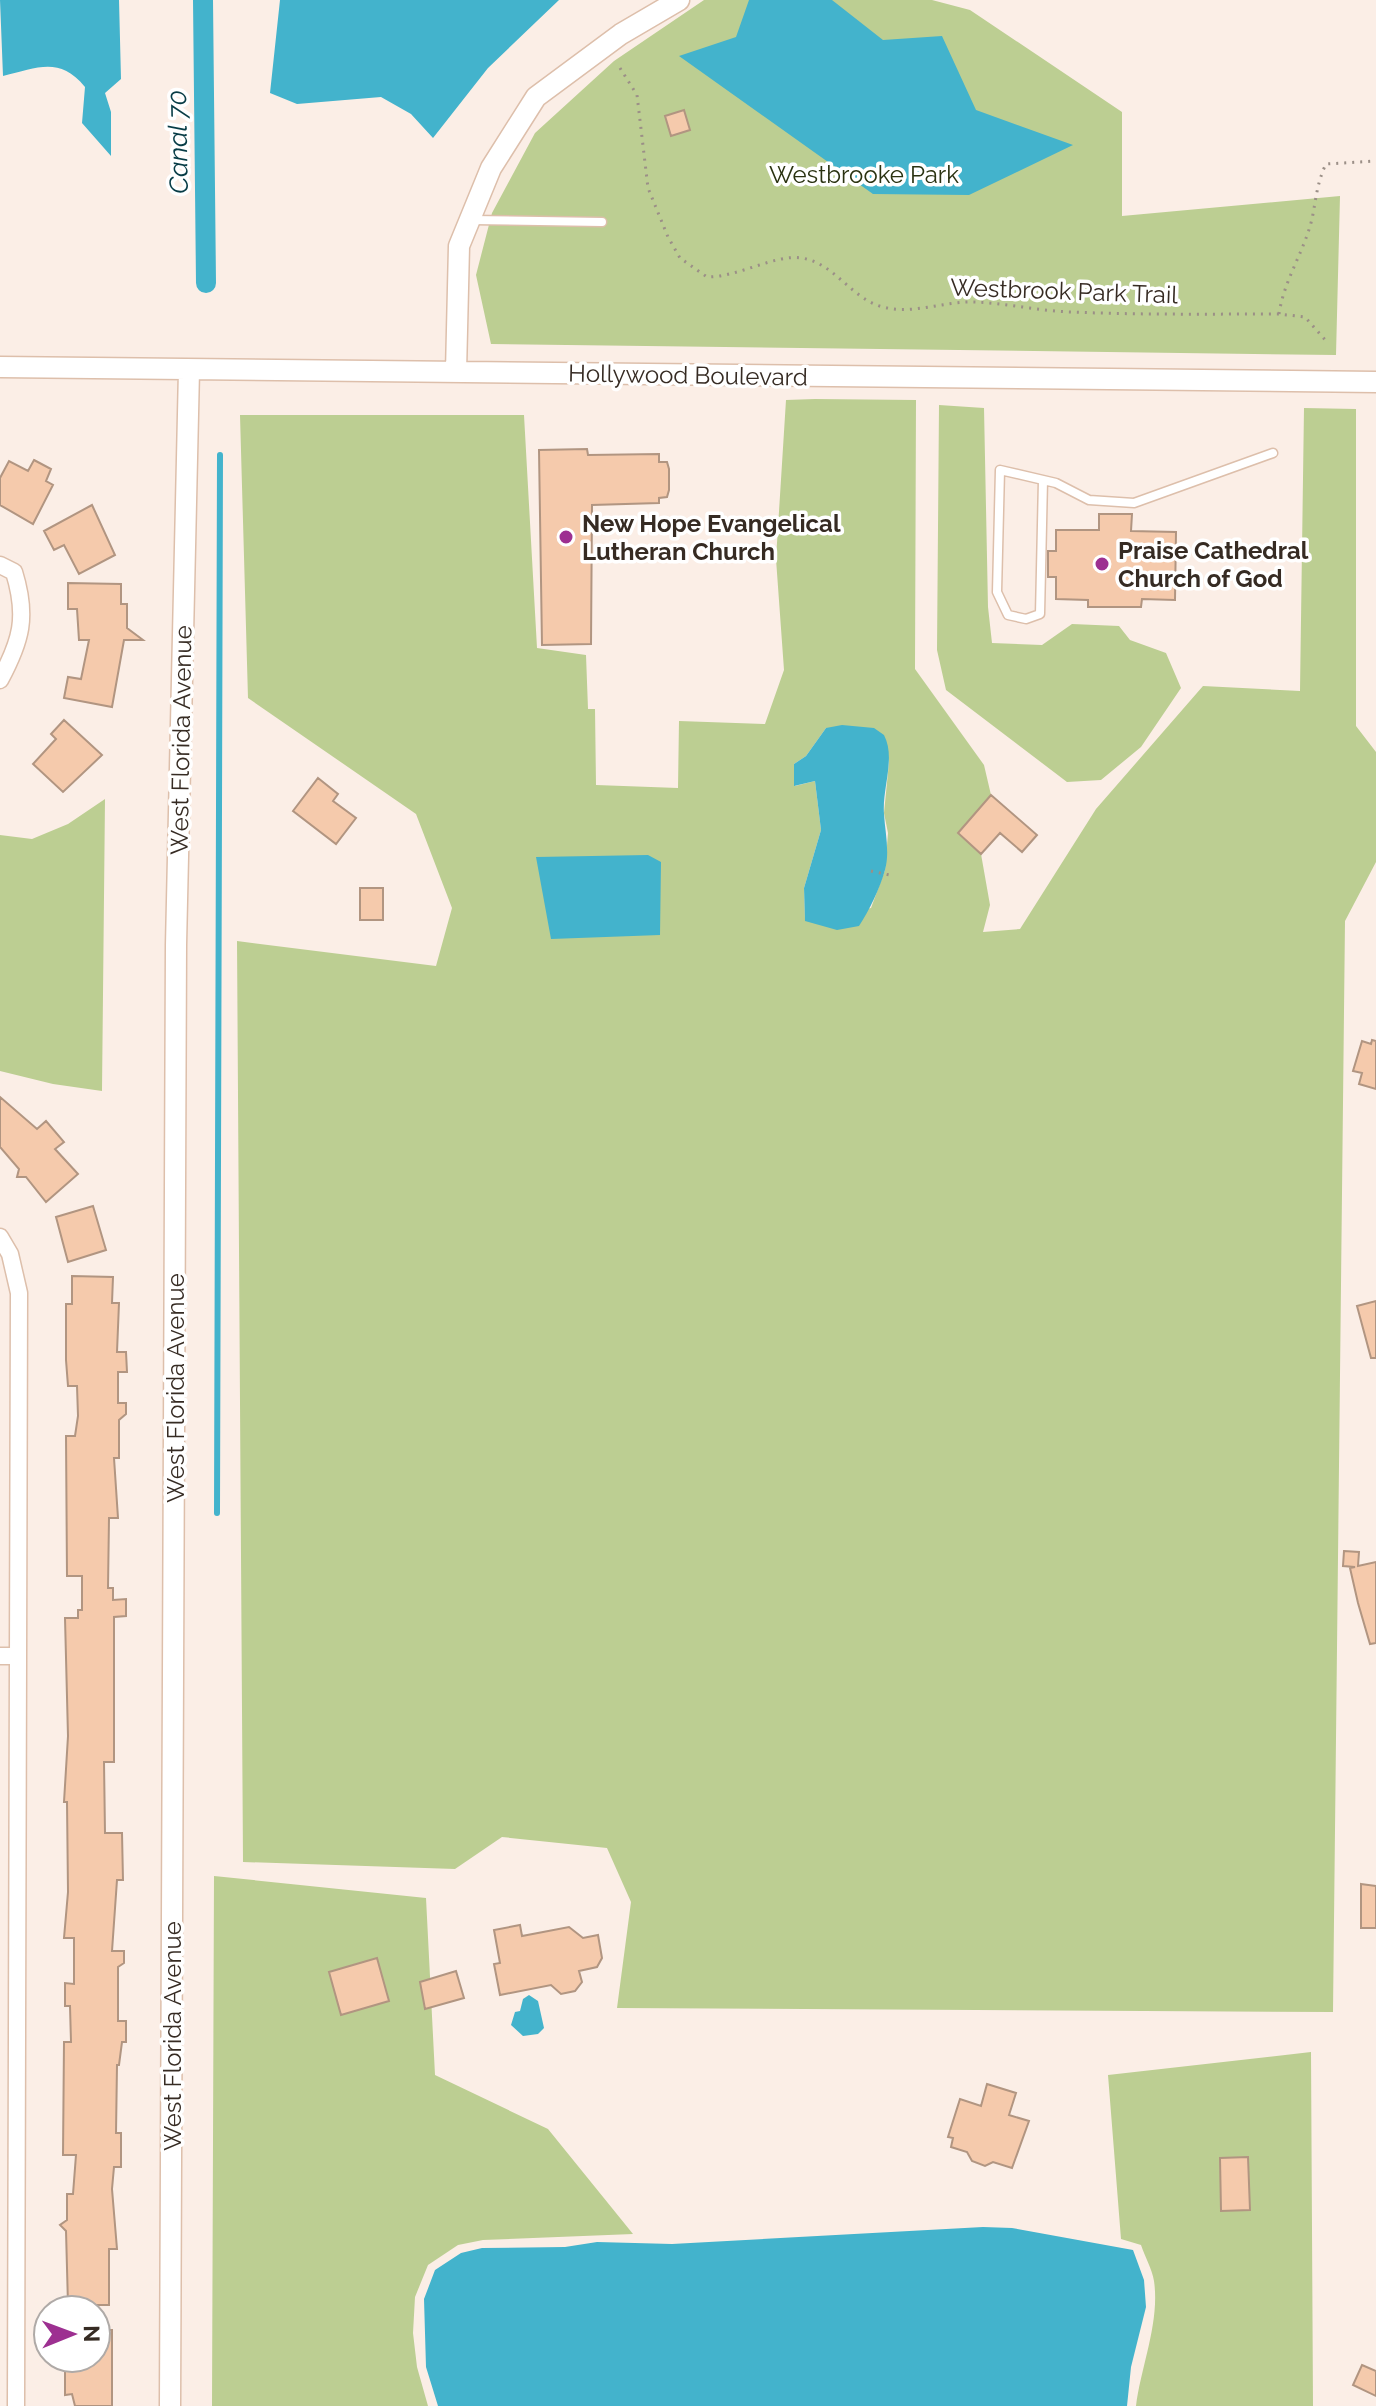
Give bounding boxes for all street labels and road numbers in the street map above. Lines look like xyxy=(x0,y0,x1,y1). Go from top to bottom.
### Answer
street label: Westbrook Park Trail xyxy=(950,273,1179,309)
street label: Hollywood Boulevard xyxy=(568,358,808,392)
street label: West Florida Avenue xyxy=(164,625,198,855)
street label: West Florida Avenue xyxy=(161,1273,190,1503)
street label: West Florida Avenue xyxy=(158,1921,187,2151)

